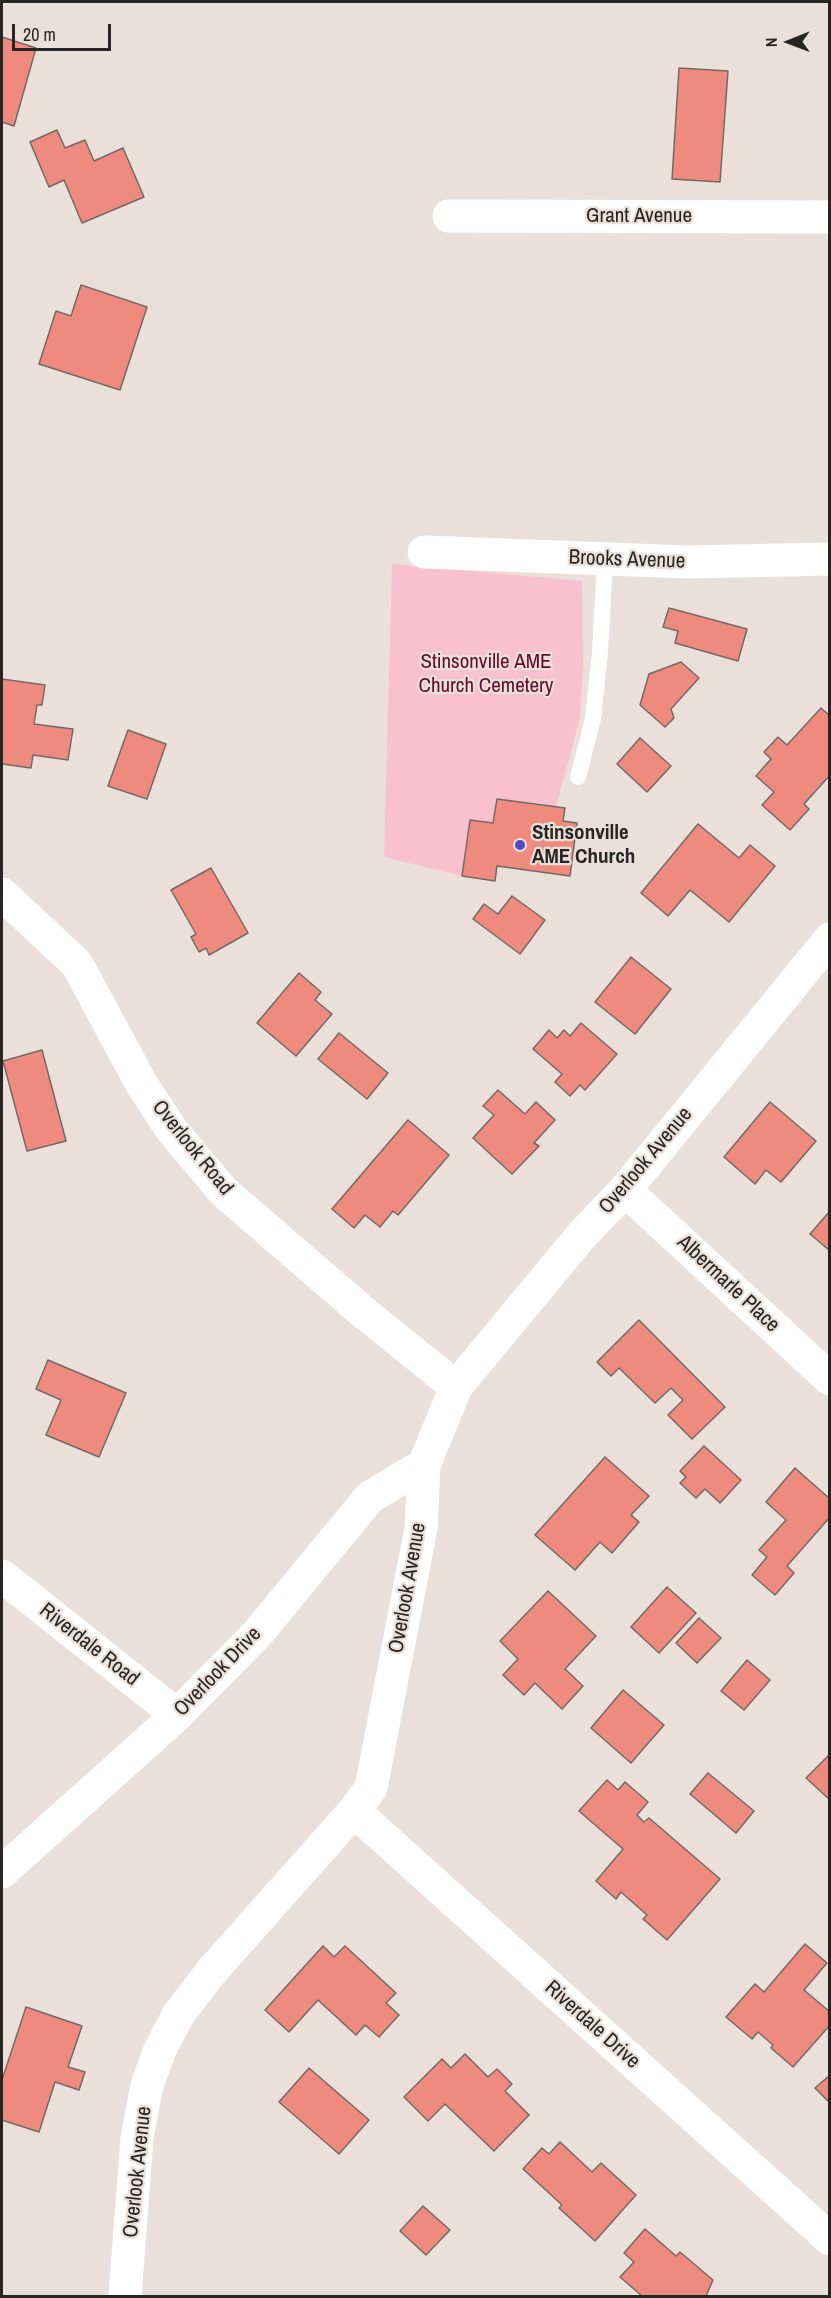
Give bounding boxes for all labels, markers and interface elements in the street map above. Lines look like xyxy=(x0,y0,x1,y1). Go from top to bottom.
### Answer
scale bar xyxy=(15,12,114,50)
north arrow xyxy=(759,12,819,72)
text: 20 m xyxy=(23,22,56,47)
text: N xyxy=(760,37,782,47)
street label: Grant Avenue xyxy=(586,203,692,229)
street label: Brooks Avenue xyxy=(568,545,686,575)
park label: Stinsonville AME Church Cemetery xyxy=(419,649,553,699)
place label: Stinsonville AME Church xyxy=(532,820,635,870)
marker: Stinsonville AME Church xyxy=(513,838,527,852)
street label: Overlook Road xyxy=(146,1095,238,1201)
street label: Overlook Avenue xyxy=(594,1102,698,1220)
street label: Albermarle Place xyxy=(671,1230,785,1338)
street label: Overlook Avenue xyxy=(384,1521,432,1655)
street label: Riverdale Road xyxy=(34,1598,144,1692)
street label: Overlook Drive xyxy=(169,1622,267,1722)
street label: Riverdale Drive xyxy=(539,1976,645,2074)
street label: Overlook Avenue xyxy=(119,2105,157,2239)

